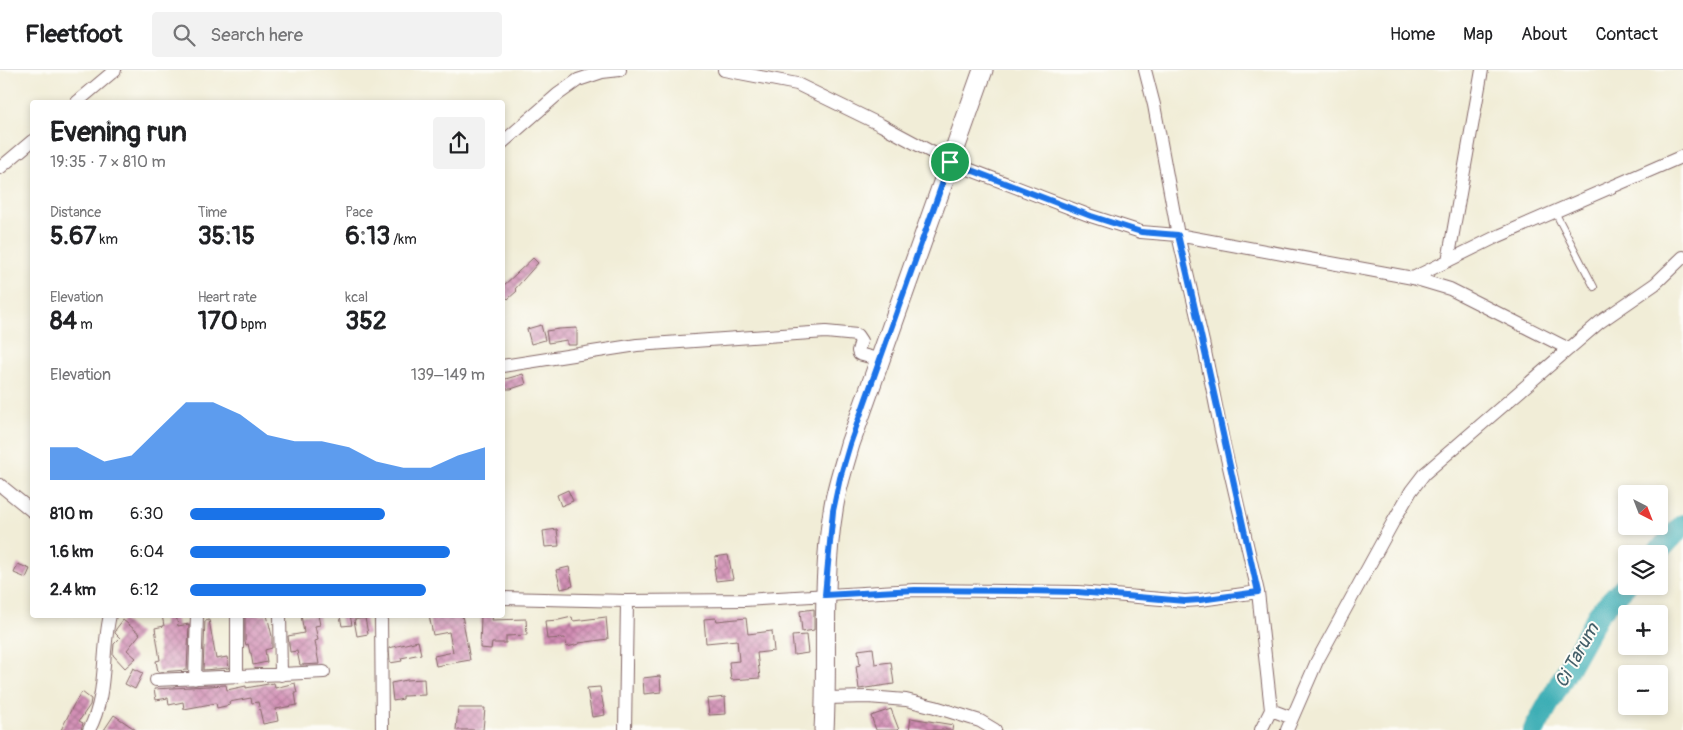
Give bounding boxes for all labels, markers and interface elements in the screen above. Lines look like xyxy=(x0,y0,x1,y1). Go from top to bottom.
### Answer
search box xyxy=(152,12,502,57)
text: Fleetfoot xyxy=(25,20,122,49)
icon: search xyxy=(170,21,198,49)
text: Search here xyxy=(210,23,303,47)
text: Home xyxy=(1390,23,1435,46)
text: Map xyxy=(1463,23,1493,46)
text: About xyxy=(1521,23,1567,46)
text: Contact xyxy=(1595,23,1658,46)
text: Evening run xyxy=(50,115,187,150)
button: share xyxy=(433,117,485,169)
pin xyxy=(929,141,971,183)
icon: arrive xyxy=(936,148,964,176)
text: 19:35 · 7 × 810 m xyxy=(50,152,166,172)
text: Distance xyxy=(50,204,101,221)
text: Time xyxy=(198,204,227,221)
text: Pace xyxy=(345,204,373,221)
text: 5.67 xyxy=(50,221,97,252)
text: 35:15 xyxy=(198,221,255,252)
text: 6:13 xyxy=(345,221,390,252)
text: km xyxy=(97,231,118,248)
text: /km xyxy=(390,231,417,248)
text: Elevation xyxy=(50,289,103,306)
text: Heart rate xyxy=(198,289,257,306)
text: kcal xyxy=(345,289,368,306)
text: 84 xyxy=(50,306,77,337)
text: 170 xyxy=(198,306,238,337)
text: 352 xyxy=(345,306,387,337)
text: m xyxy=(77,316,93,333)
text: bpm xyxy=(238,316,267,333)
text: Elevation xyxy=(50,365,111,385)
text: 139–149 m xyxy=(411,365,485,385)
north arrow xyxy=(1618,485,1668,535)
map controls xyxy=(1618,485,1668,715)
text: 810 m xyxy=(50,504,93,524)
text: 6:30 xyxy=(130,504,163,524)
text: 1.6 km xyxy=(50,542,93,562)
text: 6:04 xyxy=(130,542,164,562)
button: layers xyxy=(1618,545,1668,595)
text: 2.4 km xyxy=(50,580,96,600)
text: 6:12 xyxy=(130,580,159,600)
button: + xyxy=(1618,605,1668,655)
water label: Ci Tarum xyxy=(1549,618,1605,692)
button: − xyxy=(1618,665,1668,715)

